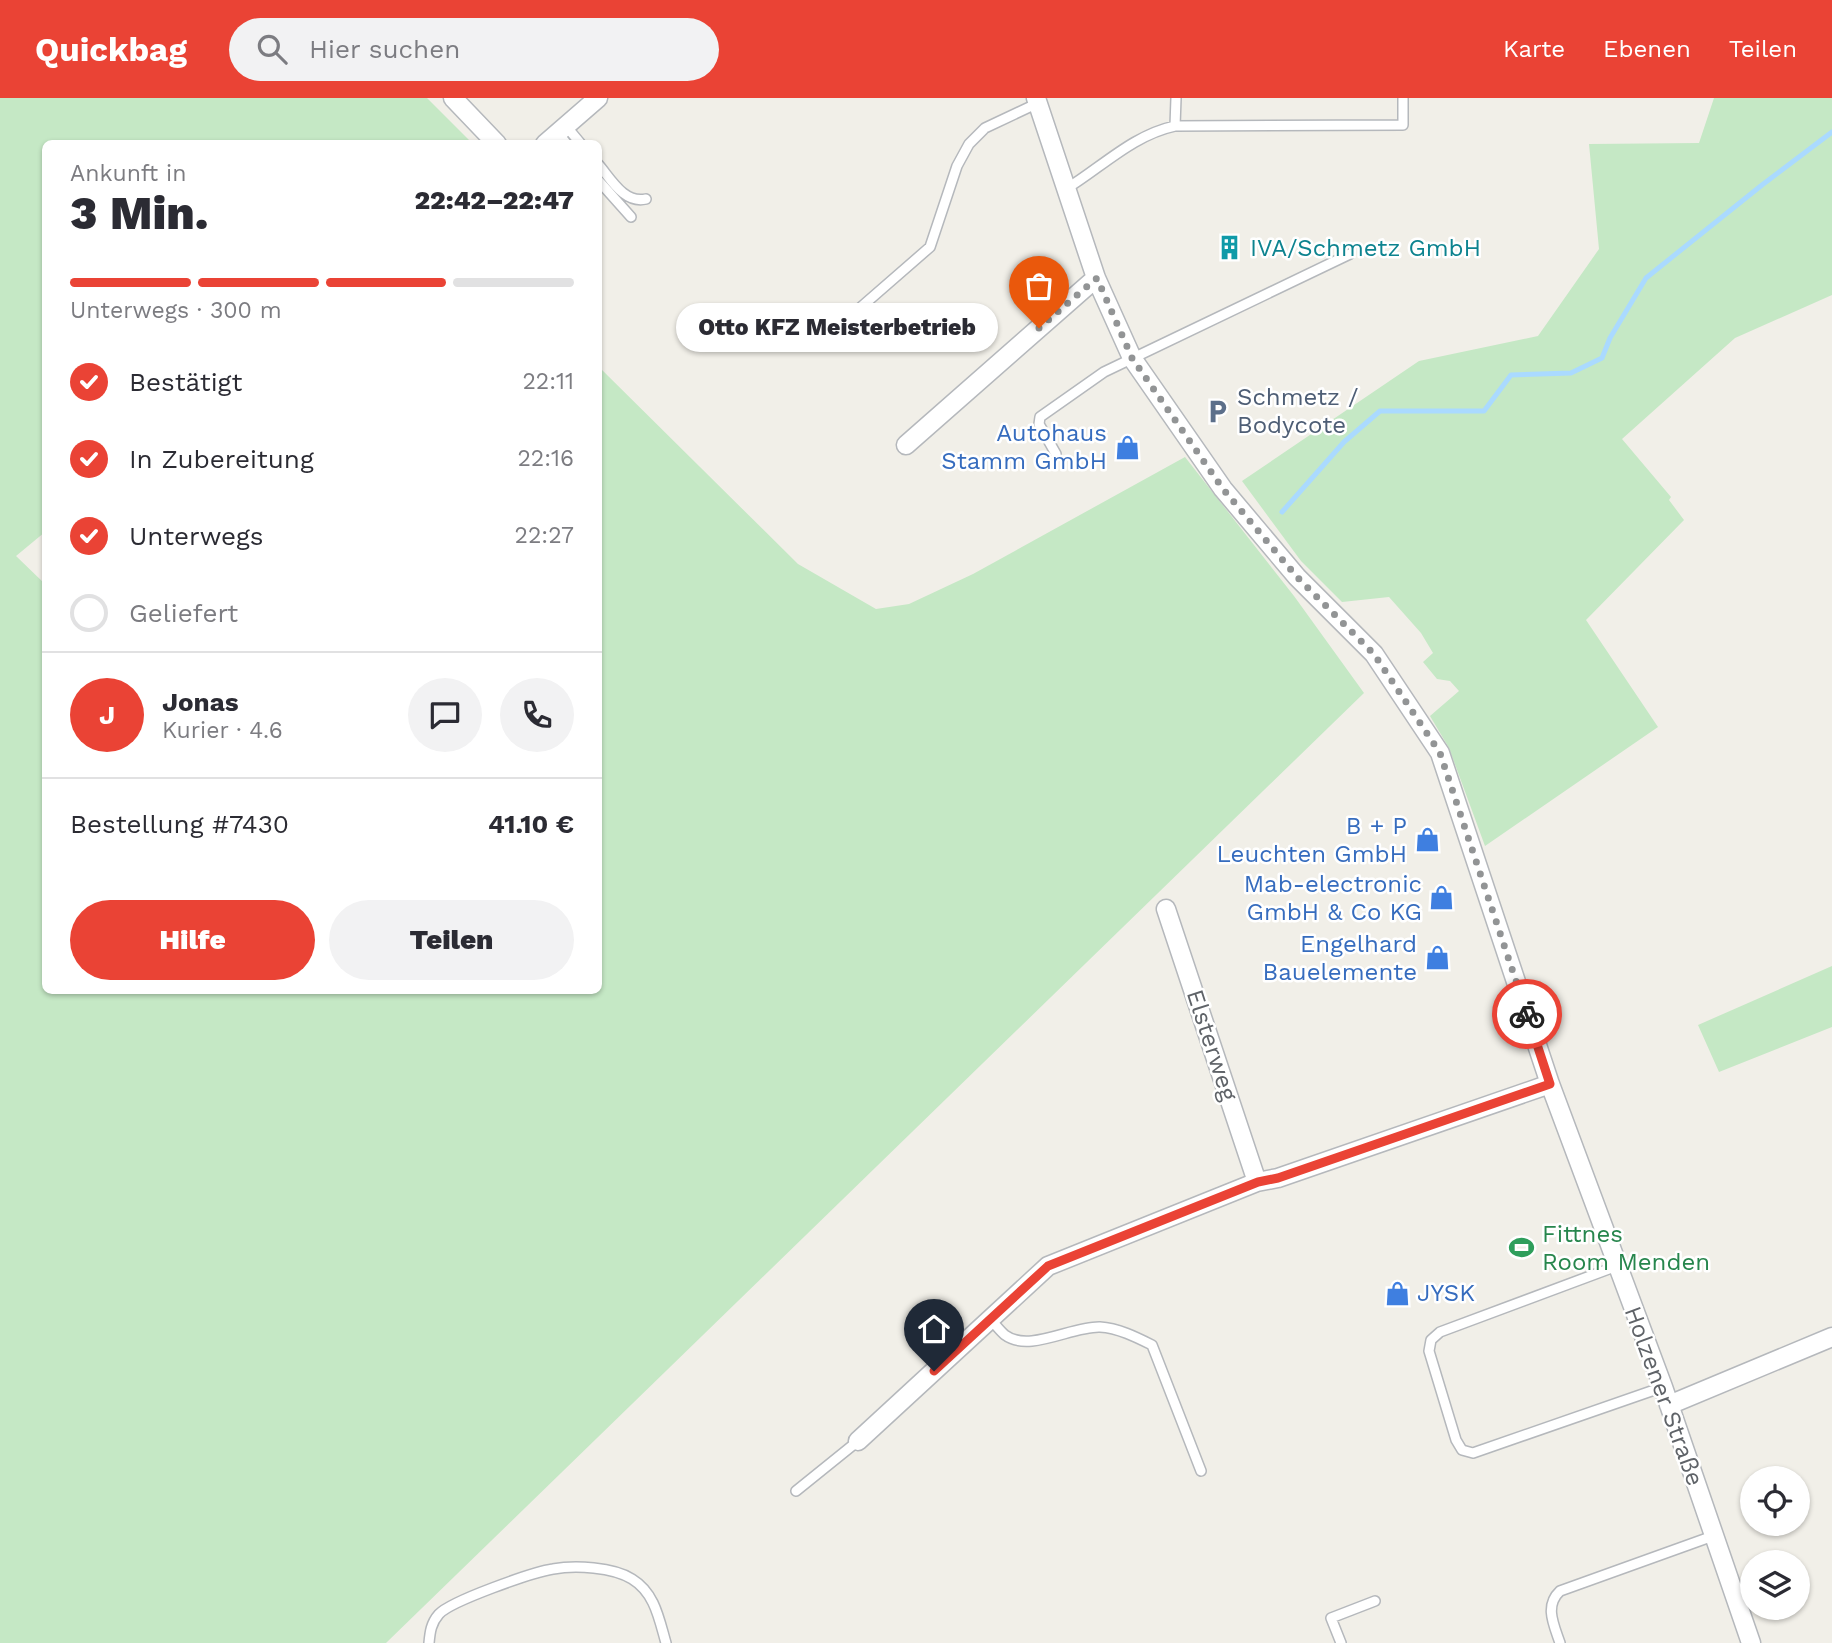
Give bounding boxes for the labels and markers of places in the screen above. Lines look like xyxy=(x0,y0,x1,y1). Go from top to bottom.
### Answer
building icon: IVA/Schmetz GmbH xyxy=(1216,234,1244,262)
place label: IVA/Schmetz GmbH xyxy=(1250,234,1481,262)
pin xyxy=(1009,256,1069,328)
callout: Otto KFZ Meisterbetrieb xyxy=(675,303,997,352)
place label: Schmetz / Bodycote xyxy=(1237,383,1359,439)
parking icon: Schmetz / Bodycote xyxy=(1203,397,1231,425)
place label: Autohaus Stamm GmbH xyxy=(941,419,1107,475)
shop icon: Autohaus Stamm GmbH xyxy=(1113,433,1141,461)
place label: B + P Leuchten GmbH xyxy=(1217,812,1407,868)
shop icon: B + P Leuchten GmbH xyxy=(1413,826,1441,854)
place label: Mab-electronic GmbH & Co KG xyxy=(1244,870,1422,926)
shop icon: Mab-electronic GmbH & Co KG xyxy=(1428,884,1456,912)
place label: Engelhard Bauelemente xyxy=(1263,930,1417,986)
shop icon: Engelhard Bauelemente xyxy=(1423,944,1451,972)
place label: Fittnes Room Menden xyxy=(1542,1220,1710,1276)
sports icon: Fittnes Room Menden xyxy=(1508,1234,1536,1262)
shop icon: JYSK xyxy=(1383,1279,1411,1307)
place label: JYSK xyxy=(1417,1279,1475,1307)
pin xyxy=(904,1299,964,1371)

